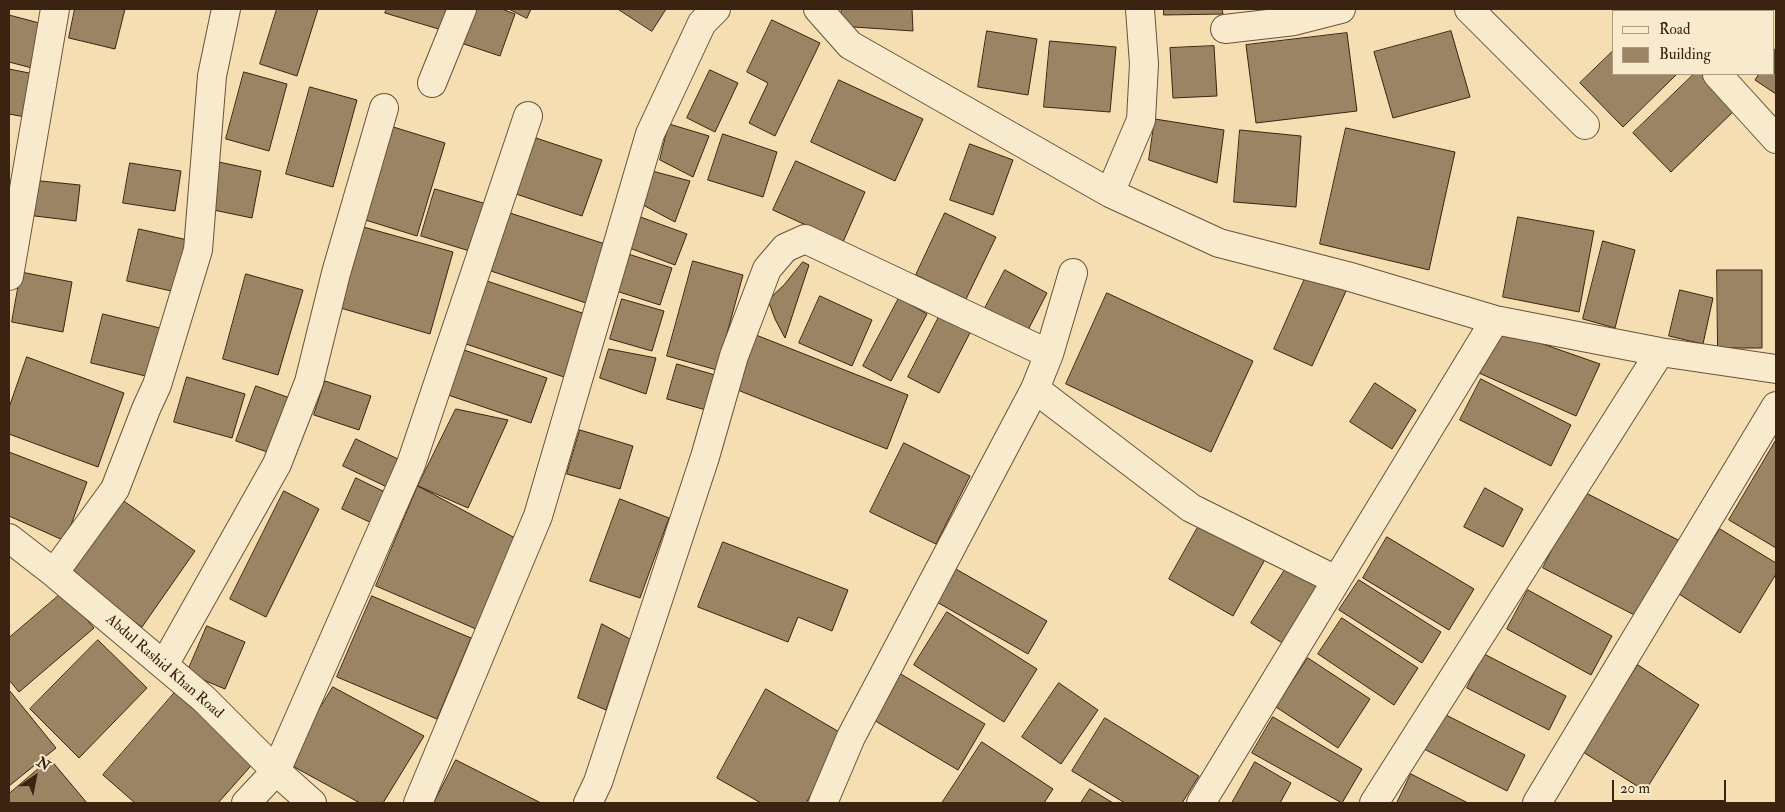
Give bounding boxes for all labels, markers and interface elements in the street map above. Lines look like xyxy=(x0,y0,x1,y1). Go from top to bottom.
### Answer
legend xyxy=(1612,10,1775,75)
text: Road xyxy=(1659,20,1690,39)
text: Building xyxy=(1659,45,1711,64)
street label: Abdul Rashid Khan Road xyxy=(101,611,227,723)
north arrow xyxy=(10,752,60,802)
text: N xyxy=(34,753,53,775)
scale bar xyxy=(1615,770,1729,802)
text: 20 m xyxy=(1620,779,1650,798)

